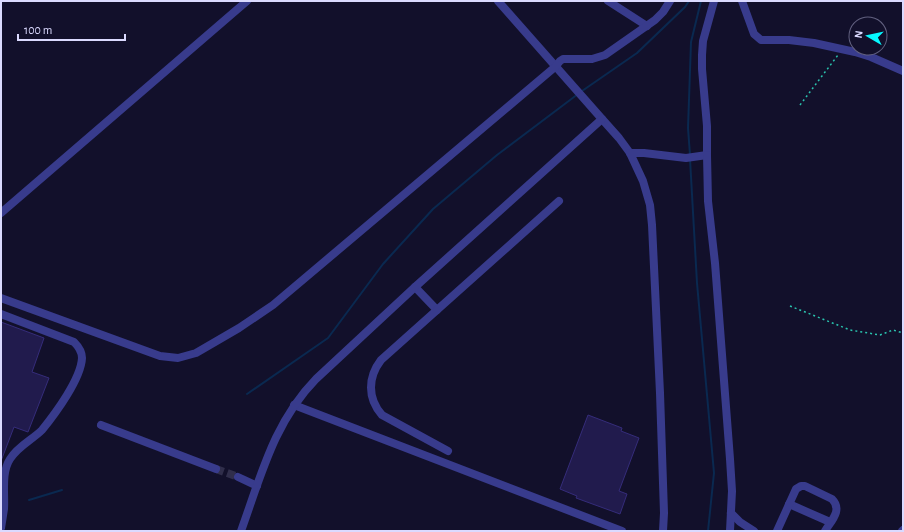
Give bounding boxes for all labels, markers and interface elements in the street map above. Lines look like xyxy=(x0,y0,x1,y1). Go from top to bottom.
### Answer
scale bar xyxy=(18,16,125,42)
north arrow xyxy=(848,16,888,56)
text: 100 m xyxy=(24,24,52,36)
text: N xyxy=(853,30,865,39)

